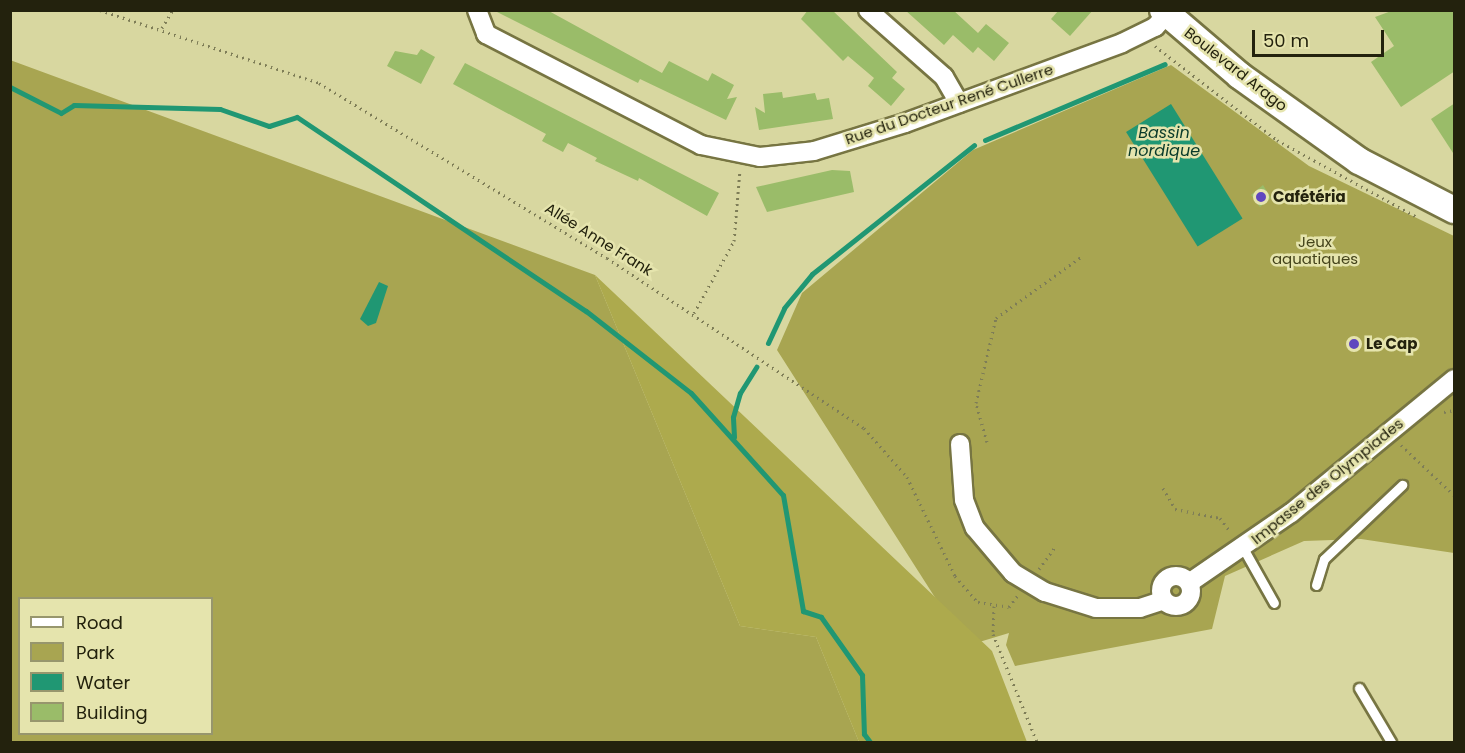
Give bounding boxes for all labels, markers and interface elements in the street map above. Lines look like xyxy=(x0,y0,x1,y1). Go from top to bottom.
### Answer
scale bar xyxy=(1255,18,1387,56)
street label: Boulevard Arago xyxy=(1181,23,1291,115)
text: 50 m xyxy=(1263,28,1309,53)
street label: Rue du Docteur René Cullerre xyxy=(843,60,1055,148)
water label: Bassin nordique xyxy=(1128,123,1200,161)
place label: Cafétéria xyxy=(1273,188,1346,206)
marker: Cafétéria xyxy=(1254,190,1268,204)
street label: Allée Anne Frank xyxy=(542,199,656,279)
park label: Jeux aquatiques xyxy=(1272,232,1358,267)
place label: Le Cap xyxy=(1366,335,1417,353)
marker: Le Cap xyxy=(1347,337,1361,351)
street label: Impasse des Olympiades xyxy=(1247,414,1407,548)
legend xyxy=(18,597,213,735)
text: Road xyxy=(76,610,123,635)
text: Park xyxy=(76,640,115,665)
text: Water xyxy=(76,670,130,695)
text: Building xyxy=(76,700,148,725)

